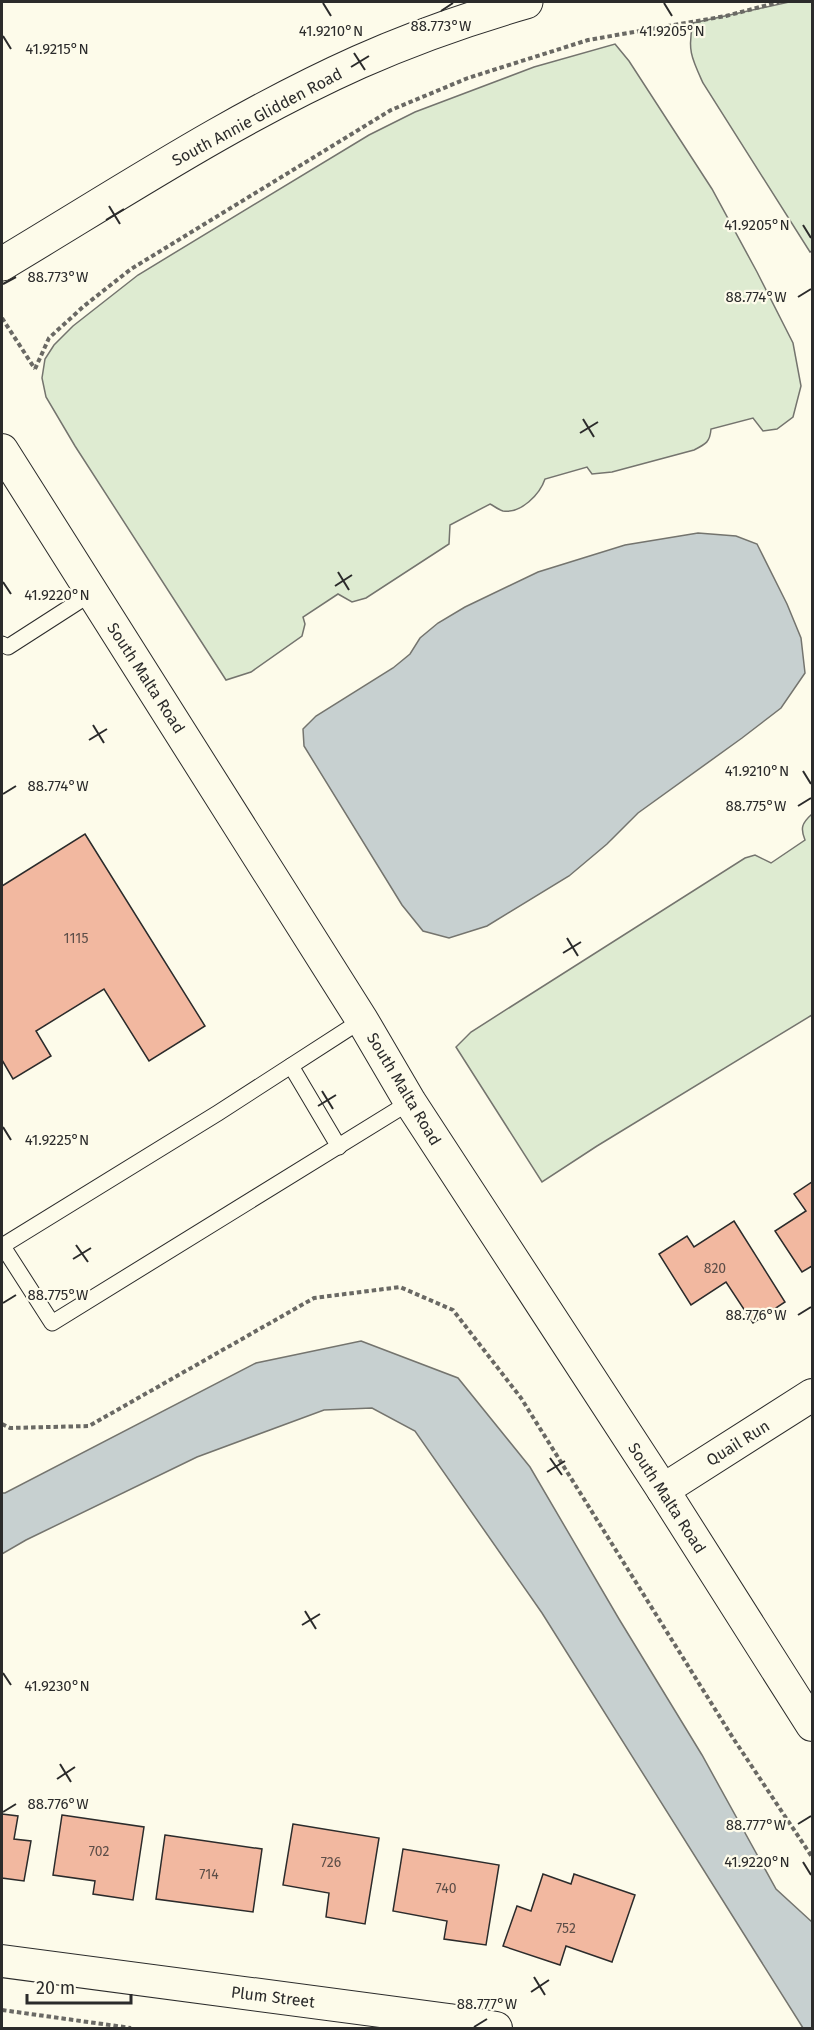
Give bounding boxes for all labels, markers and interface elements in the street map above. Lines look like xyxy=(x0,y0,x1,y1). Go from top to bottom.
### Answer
text: 88.773°W xyxy=(410,17,472,35)
text: 41.9210°N xyxy=(299,22,363,40)
text: 41.9205°N xyxy=(639,22,705,40)
text: 41.9215°N xyxy=(25,40,89,58)
street label: South Annie Glidden Road xyxy=(169,64,345,170)
text: 41.9205°N xyxy=(724,216,790,234)
text: 88.773°W xyxy=(27,268,89,286)
text: 88.774°W xyxy=(725,288,787,306)
text: 41.9220°N xyxy=(24,586,90,604)
street label: South Malta Road xyxy=(103,619,189,737)
text: 41.9210°N xyxy=(725,762,789,780)
text: 88.774°W xyxy=(27,777,89,795)
text: 88.775°W xyxy=(726,797,787,815)
house number: 1115 xyxy=(64,930,88,947)
street label: South Malta Road xyxy=(363,1029,445,1149)
text: 41.9225°N xyxy=(25,1131,89,1149)
house number: 820 xyxy=(704,1260,726,1277)
text: 88.775°W xyxy=(28,1286,89,1304)
text: 88.776°W xyxy=(725,1306,787,1324)
street label: Quail Run xyxy=(703,1416,773,1470)
street label: South Malta Road xyxy=(624,1439,710,1557)
text: 41.9230°N xyxy=(24,1677,90,1695)
text: 88.776°W xyxy=(27,1795,89,1813)
text: 88.777°W xyxy=(726,1816,787,1834)
house number: 702 xyxy=(89,1843,109,1860)
text: 41.9220°N xyxy=(724,1853,790,1871)
house number: 726 xyxy=(321,1854,341,1871)
house number: 714 xyxy=(199,1866,219,1883)
house number: 740 xyxy=(436,1880,457,1897)
house number: 752 xyxy=(556,1920,576,1937)
scale bar xyxy=(27,1967,130,2005)
text: 20 m xyxy=(36,1977,75,1999)
street label: Plum Street xyxy=(230,1982,316,2012)
text: 88.777°W xyxy=(457,1995,518,2013)

